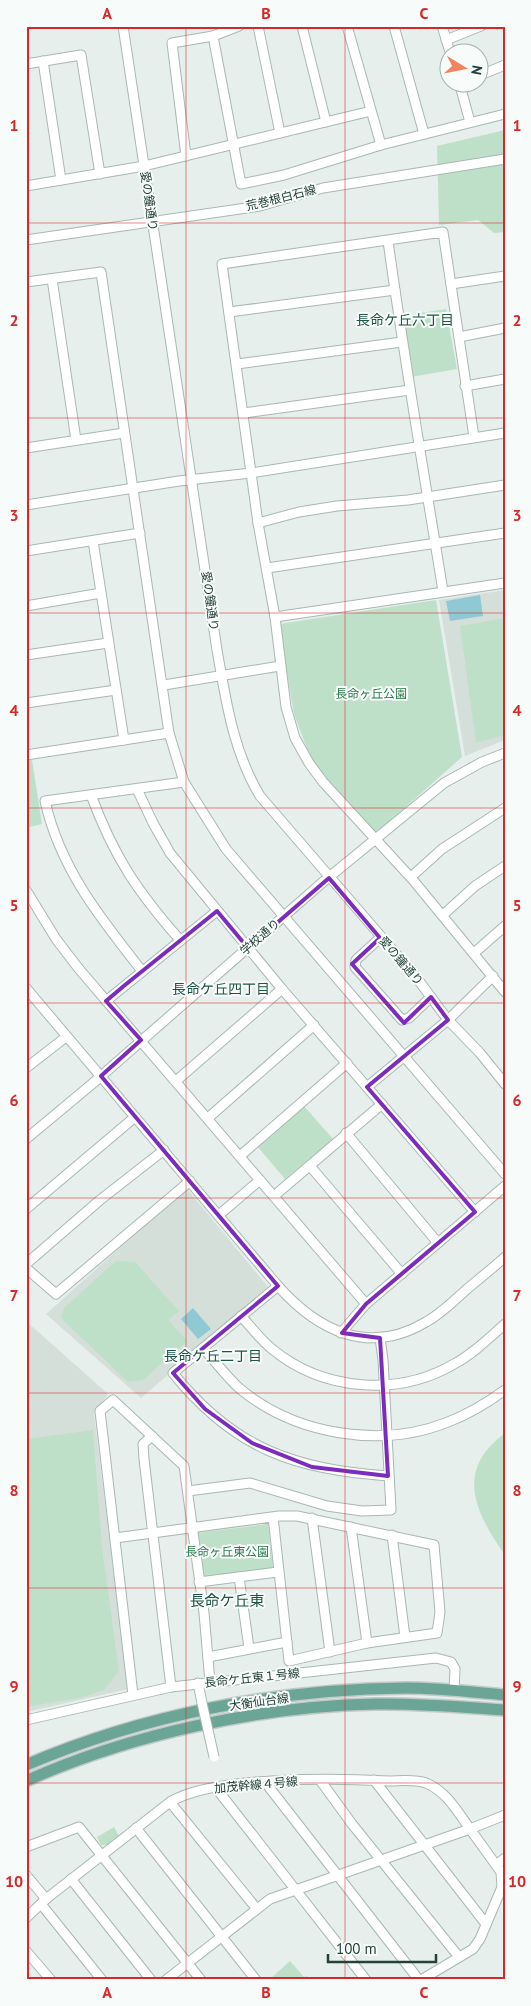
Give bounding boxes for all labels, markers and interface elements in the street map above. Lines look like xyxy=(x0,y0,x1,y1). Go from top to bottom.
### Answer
text: A xyxy=(102,3,112,23)
text: B xyxy=(261,3,271,23)
text: C xyxy=(420,3,429,23)
north arrow xyxy=(438,42,488,92)
text: N xyxy=(467,64,486,76)
text: 1 xyxy=(9,115,19,135)
text: 1 xyxy=(512,115,522,135)
street label: 愛の鐘通り xyxy=(138,170,161,232)
street label: 荒巻根白石線 xyxy=(244,182,318,214)
text: 2 xyxy=(9,310,19,330)
text: 2 xyxy=(512,310,522,330)
district label: 長命ケ丘六丁目 xyxy=(356,311,454,329)
text: 3 xyxy=(9,505,19,525)
text: 3 xyxy=(512,505,522,525)
street label: 愛の鐘通り xyxy=(199,570,222,632)
park label: 長命ヶ丘公園 xyxy=(335,686,407,701)
text: 4 xyxy=(9,700,19,720)
text: 4 xyxy=(512,700,522,720)
text: 5 xyxy=(9,895,19,915)
text: 5 xyxy=(512,895,522,915)
street label: 学校通り xyxy=(237,915,283,958)
street label: 愛の鐘通り xyxy=(376,933,427,988)
district label: 長命ケ丘四丁目 xyxy=(172,980,270,998)
text: 6 xyxy=(9,1090,19,1110)
text: 6 xyxy=(512,1090,522,1110)
text: 7 xyxy=(9,1285,19,1305)
text: 7 xyxy=(512,1285,522,1305)
district label: 長命ケ丘二丁目 xyxy=(164,1347,262,1365)
text: 8 xyxy=(9,1480,19,1500)
text: 8 xyxy=(512,1480,522,1500)
park label: 長命ヶ丘東公園 xyxy=(185,1544,269,1559)
district label: 長命ケ丘東 xyxy=(189,1591,265,1610)
street label: 長命ケ丘東１号線 xyxy=(203,1665,300,1690)
text: 9 xyxy=(9,1676,19,1696)
text: 9 xyxy=(512,1676,522,1696)
street label: 大衡仙台線 xyxy=(228,1690,290,1713)
street label: 加茂幹線４号線 xyxy=(213,1773,298,1796)
text: 10 xyxy=(5,1871,23,1891)
text: 10 xyxy=(508,1871,526,1891)
scale bar xyxy=(328,1931,436,1963)
text: 100 m xyxy=(336,1939,377,1958)
text: A xyxy=(102,1982,112,2002)
text: B xyxy=(261,1982,271,2002)
text: C xyxy=(420,1982,429,2002)

